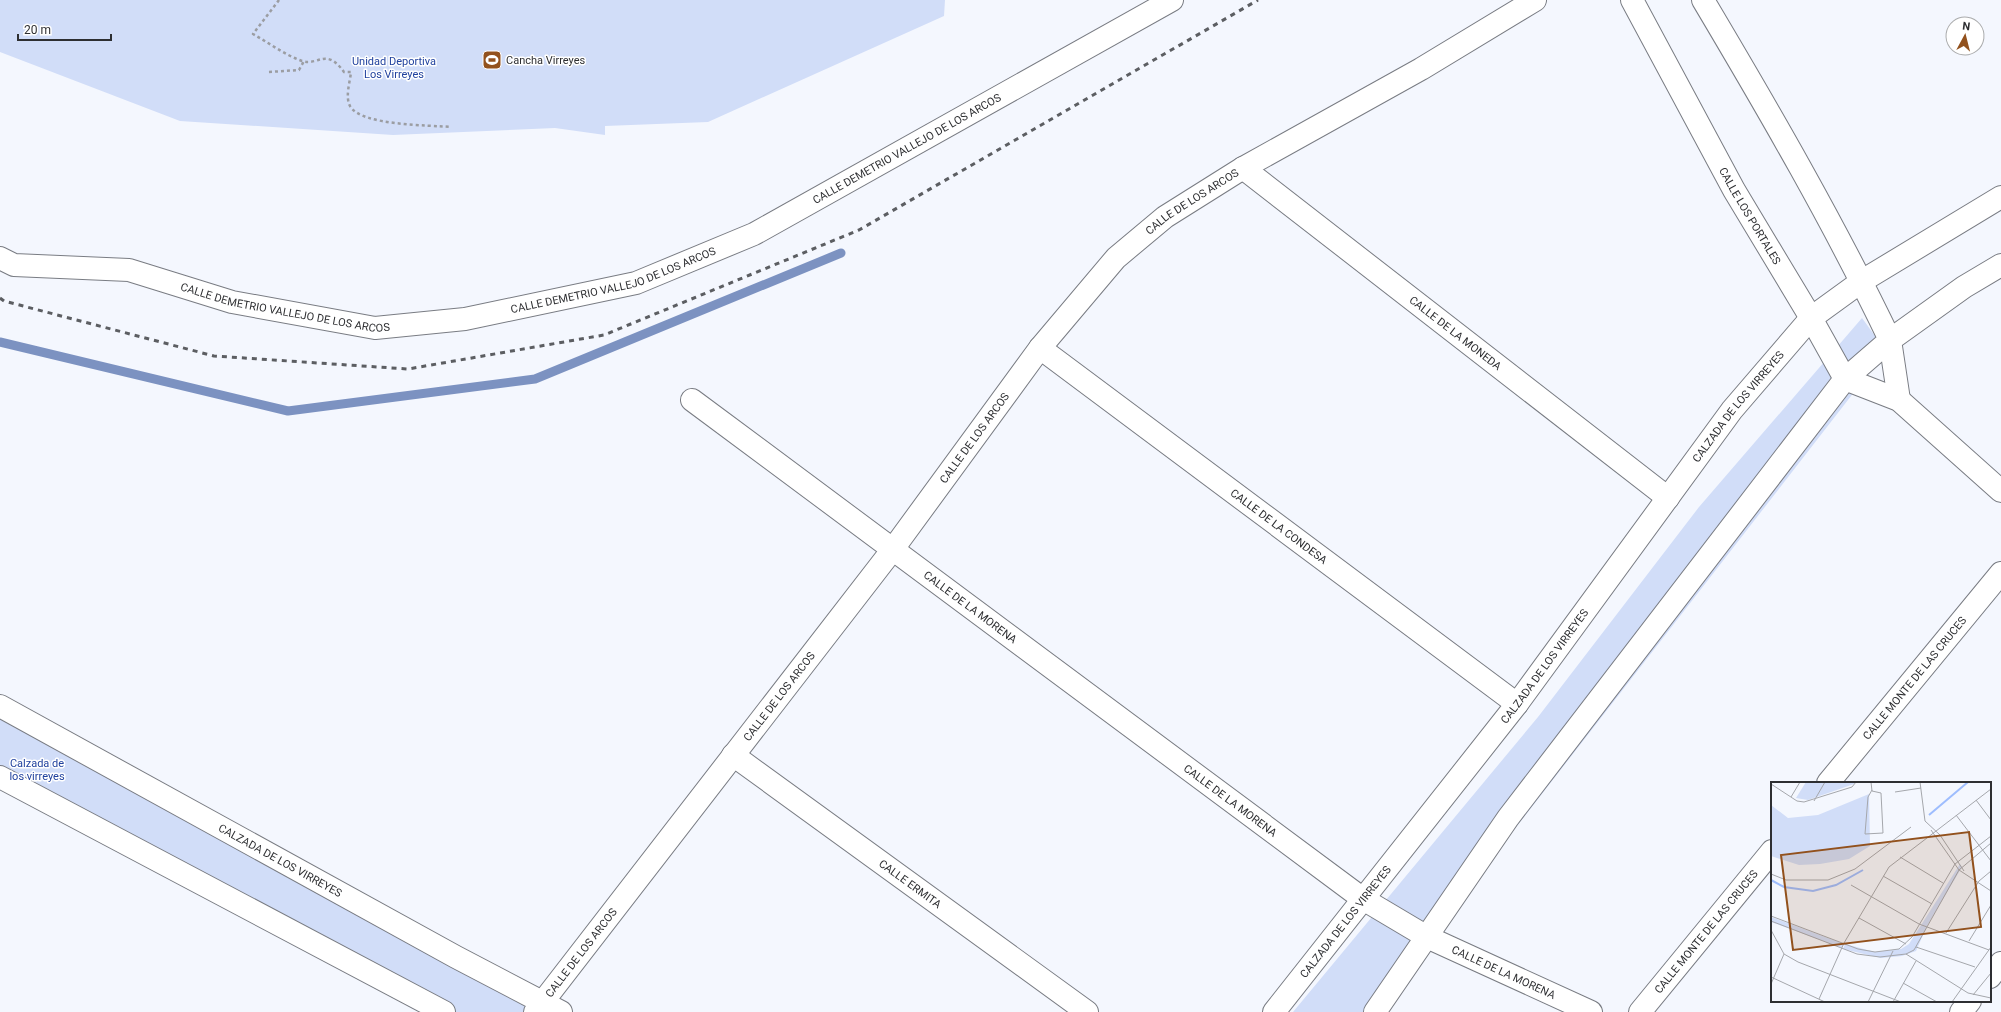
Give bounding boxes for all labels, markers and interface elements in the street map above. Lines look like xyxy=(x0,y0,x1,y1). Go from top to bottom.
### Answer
scale bar xyxy=(18,16,111,42)
north arrow xyxy=(1945,16,1985,56)
text: N xyxy=(1962,20,1971,34)
text: 20 m xyxy=(24,23,51,37)
sports icon: Cancha Virreyes xyxy=(481,49,503,71)
place label: Cancha Virreyes xyxy=(506,54,586,67)
park label: Unidad Deportiva Los Virreyes xyxy=(352,55,436,81)
street label: CALLE DEMETRIO VALLEJO DE LOS ARCOS xyxy=(811,91,1004,207)
street label: CALLE LOS PORTALES xyxy=(1716,165,1784,267)
street label: CALLE DE LOS ARCOS xyxy=(1143,166,1242,237)
street label: CALLE DEMETRIO VALLEJO DE LOS ARCOS xyxy=(510,244,718,316)
street label: CALLE DEMETRIO VALLEJO DE LOS ARCOS xyxy=(179,280,391,335)
street label: CALLE DE LA MONEDA xyxy=(1407,294,1504,374)
street label: CALZADA DE LOS VIRREYES xyxy=(1690,348,1787,465)
street label: CALLE DE LOS ARCOS xyxy=(937,390,1012,486)
street label: CALLE DE LA CONDESA xyxy=(1228,486,1330,567)
street label: CALLE DE LA MORENA xyxy=(921,569,1020,647)
street label: CALZADA DE LOS VIRREYES xyxy=(1498,606,1592,726)
street label: CALLE MONTE DE LAS CRUCES xyxy=(1860,614,1970,742)
street label: CALLE DE LOS ARCOS xyxy=(741,649,818,744)
park label: Calzada de los virreyes xyxy=(9,757,65,783)
street label: CALLE DE LA MORENA xyxy=(1181,762,1280,840)
inset map xyxy=(1771,782,1991,1002)
street label: CALZADA DE LOS VIRREYES xyxy=(216,822,345,900)
street label: CALLE ERMITA xyxy=(876,857,944,912)
street label: CALZADA DE LOS VIRREYES xyxy=(1297,863,1394,981)
street label: CALLE MONTE DE LAS CRUCES xyxy=(1652,867,1761,996)
street label: CALLE DE LOS ARCOS xyxy=(543,905,620,1000)
street label: CALLE DE LA MORENA xyxy=(1450,943,1558,1002)

